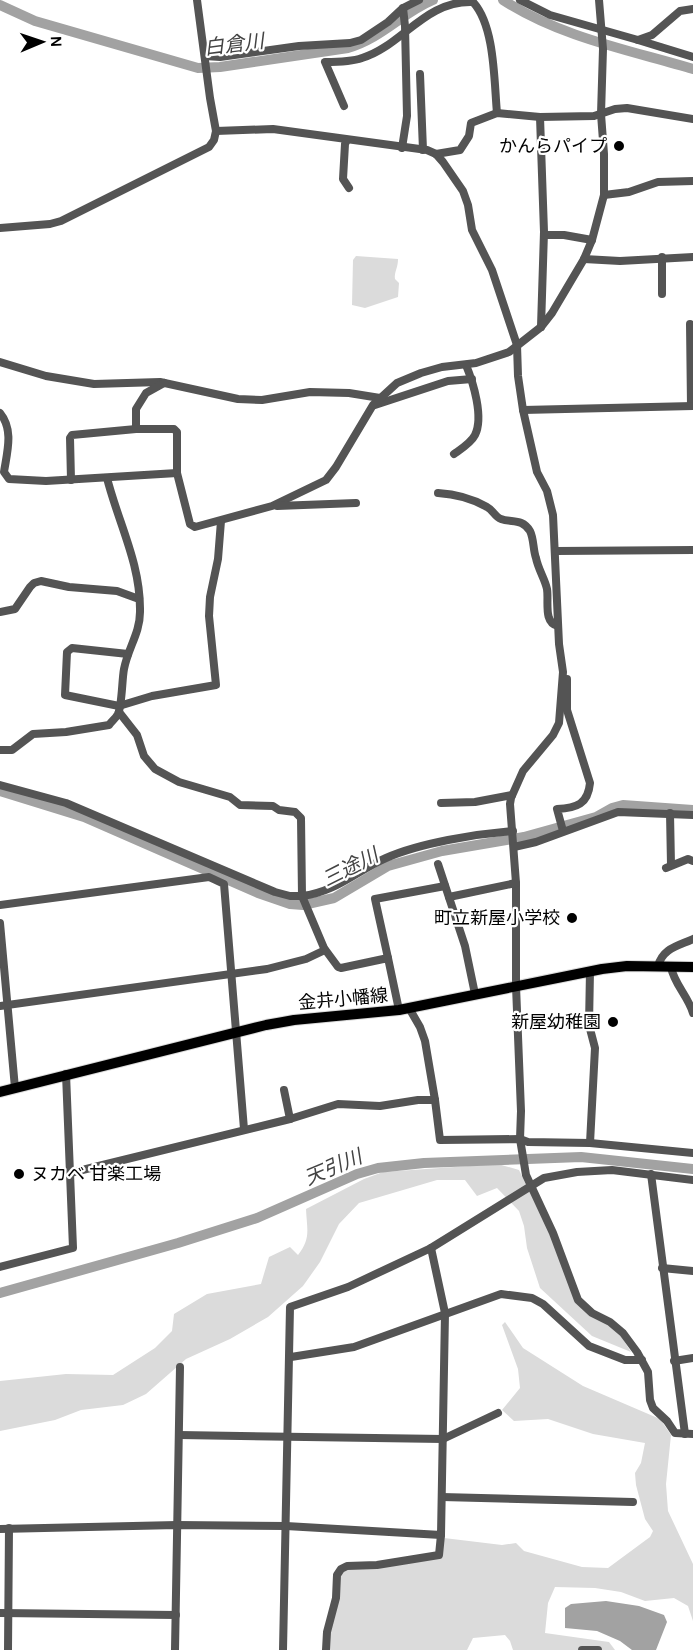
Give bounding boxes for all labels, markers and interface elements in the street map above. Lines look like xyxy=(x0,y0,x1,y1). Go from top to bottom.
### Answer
north arrow xyxy=(12,12,72,72)
water label: 白倉川 xyxy=(203,29,267,60)
text: N xyxy=(47,35,66,48)
place label: かんらパイプ xyxy=(499,135,607,157)
marker: かんらパイプ xyxy=(612,139,626,153)
water label: 三途川 xyxy=(318,843,384,891)
place label: 町立新屋小学校 xyxy=(434,907,560,929)
marker: 町立新屋小学校 xyxy=(565,911,579,925)
street label: 金井小幡線 xyxy=(297,984,389,1014)
place label: 新屋幼稚園 xyxy=(511,1011,601,1033)
marker: 新屋幼稚園 xyxy=(606,1015,620,1029)
water label: 天引川 xyxy=(301,1144,367,1190)
place label: ヌカベ 甘楽工場 xyxy=(31,1163,161,1185)
marker: ヌカベ 甘楽工場 xyxy=(12,1167,26,1181)

